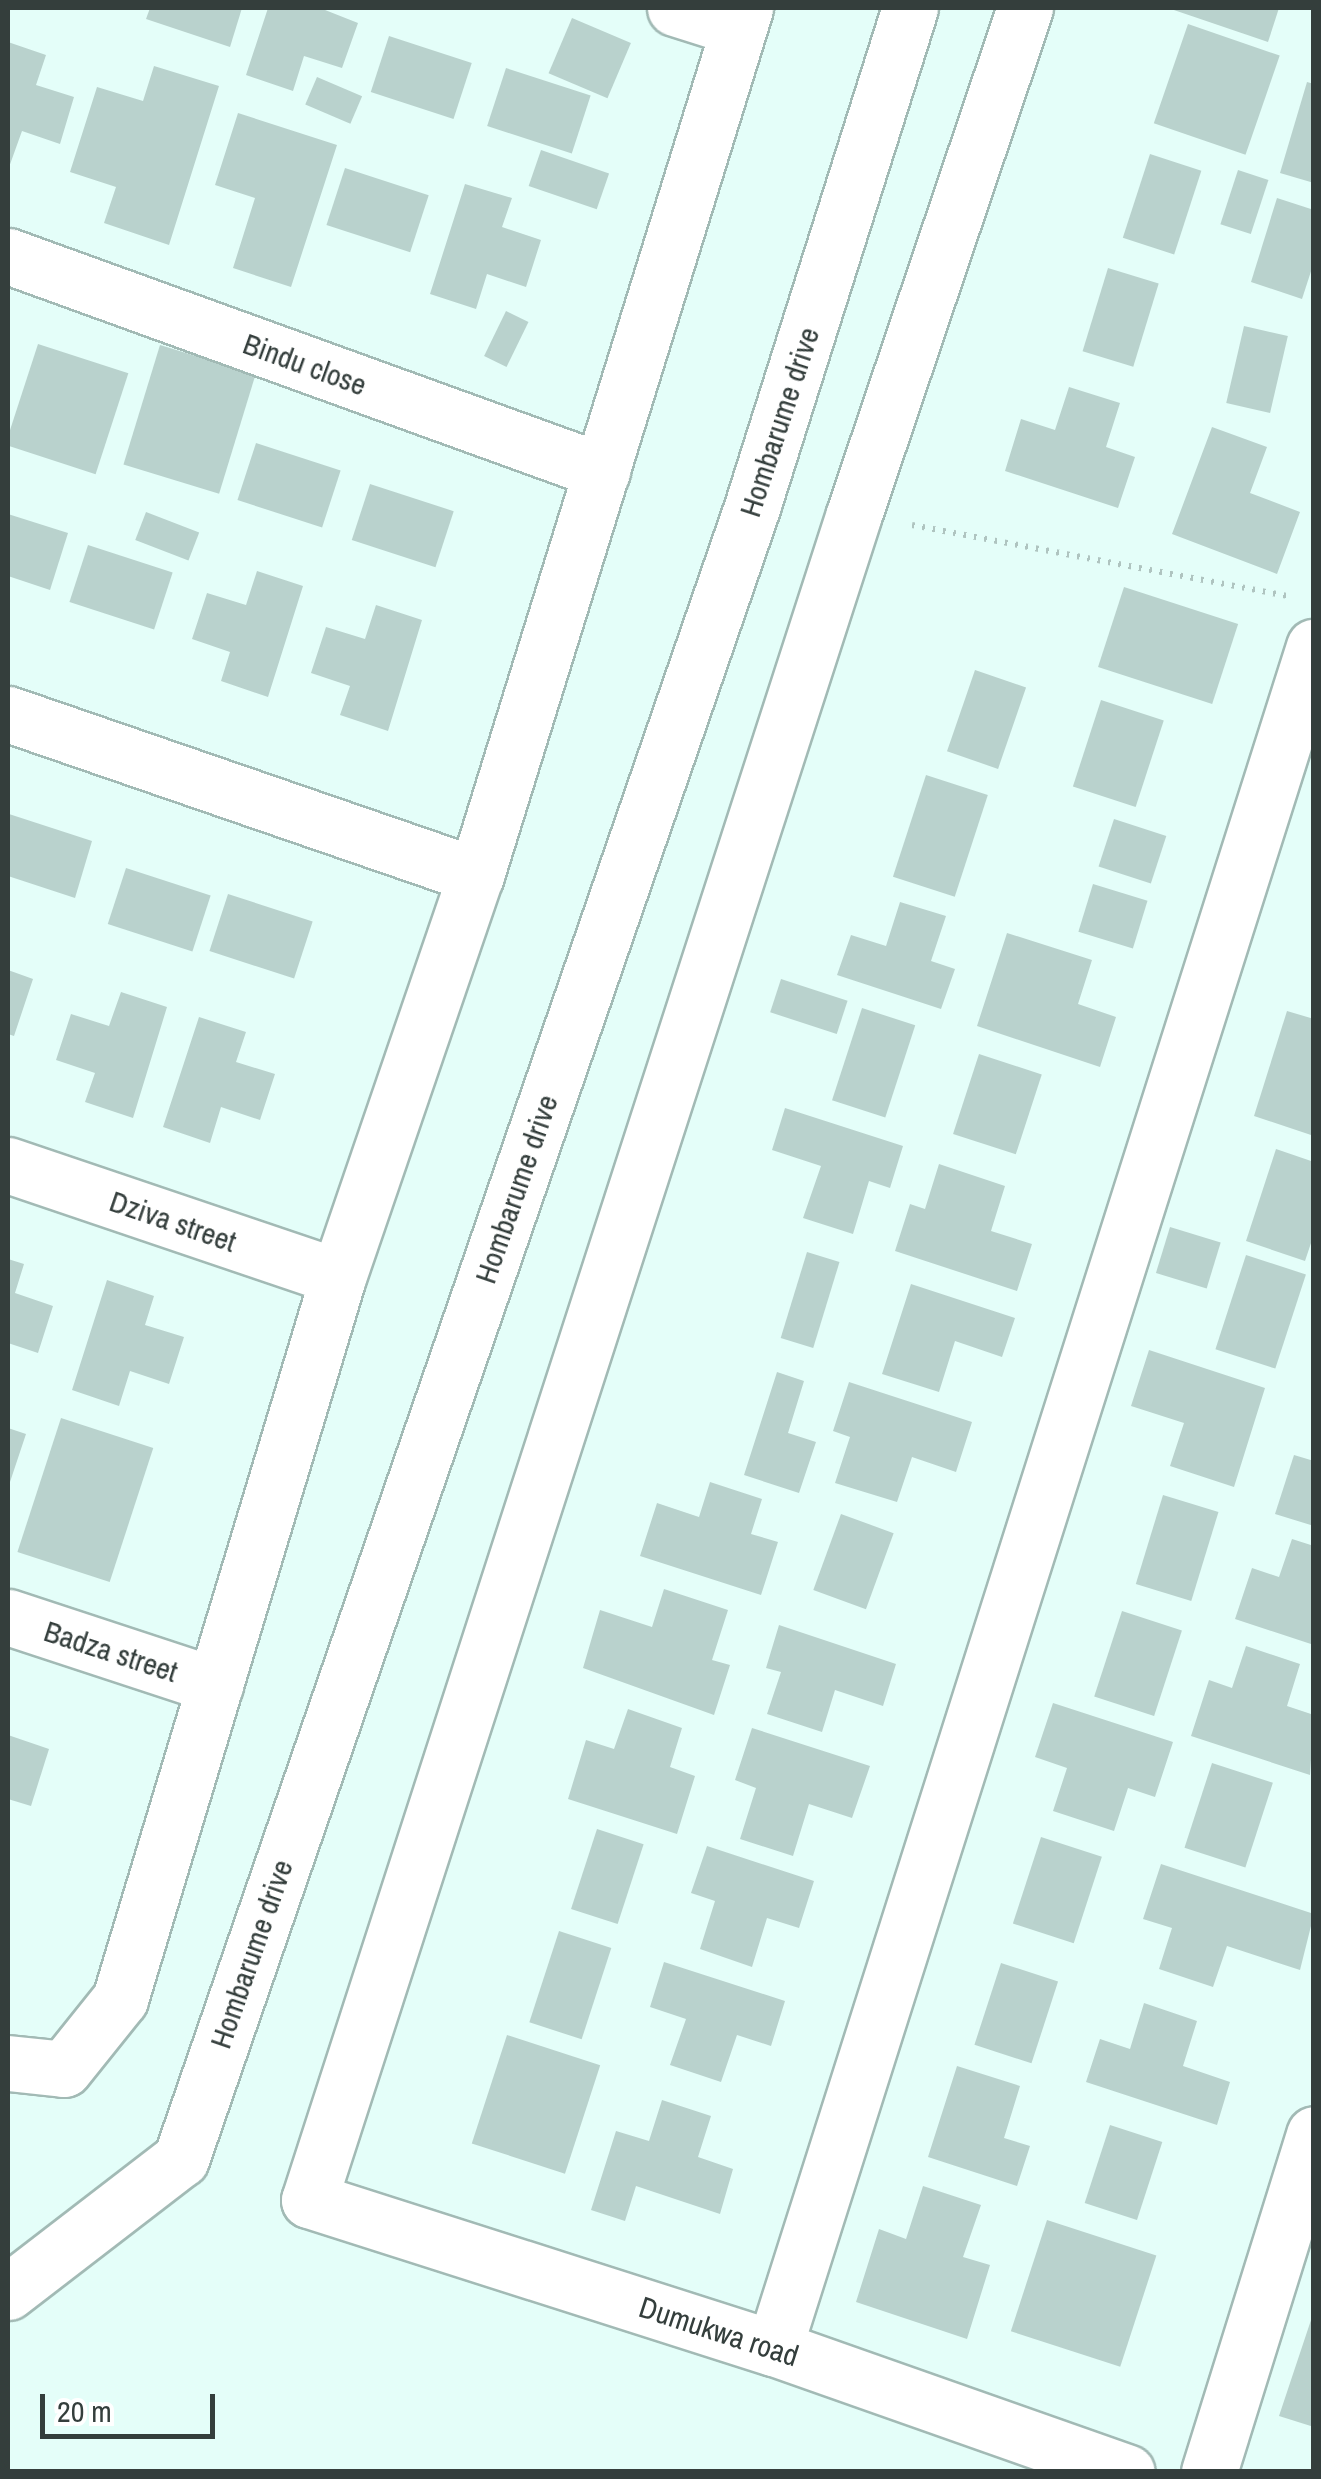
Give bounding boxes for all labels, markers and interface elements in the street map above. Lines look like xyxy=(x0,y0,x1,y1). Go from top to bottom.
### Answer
street label: Hombarume drive xyxy=(731,323,827,521)
street label: Bindu close xyxy=(238,325,372,403)
street label: Hombarume drive xyxy=(467,1090,565,1288)
street label: Dziva street xyxy=(105,1183,241,1259)
street label: Badza street xyxy=(40,1613,182,1689)
street label: Hombarume drive xyxy=(202,1855,300,2053)
street label: Dumukwa road xyxy=(635,2288,803,2374)
scale bar xyxy=(45,2374,220,2436)
text: 20 m xyxy=(57,2391,112,2431)

